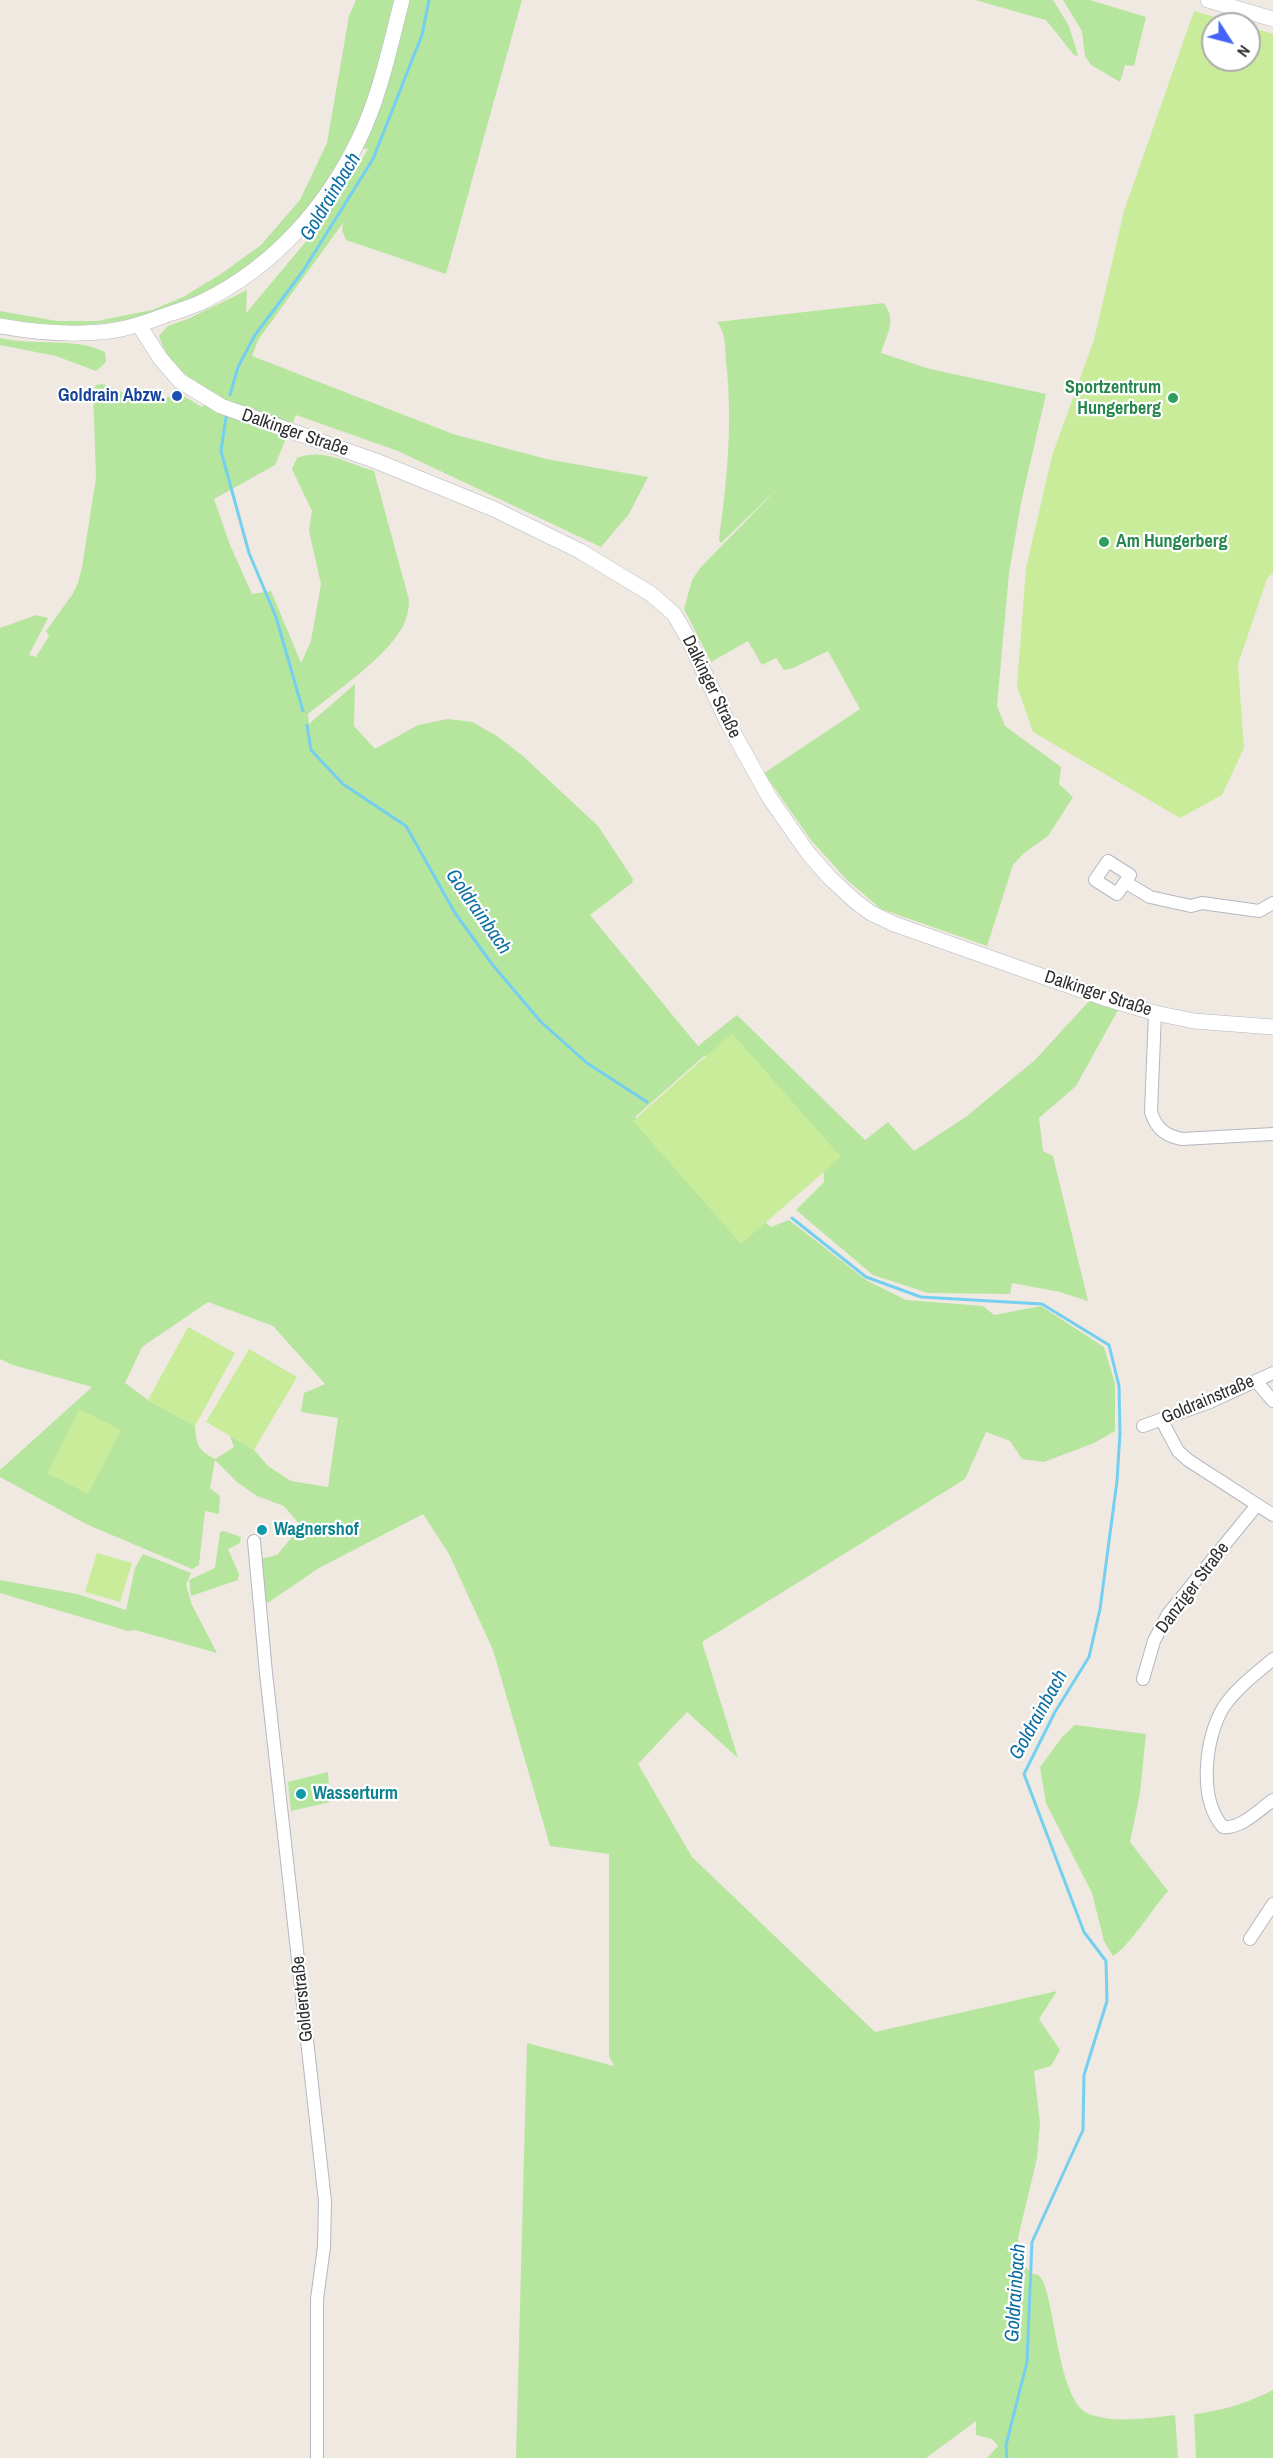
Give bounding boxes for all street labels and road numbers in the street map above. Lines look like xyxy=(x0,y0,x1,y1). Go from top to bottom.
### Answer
street label: Dalkinger Straße xyxy=(239,405,351,461)
street label: Dalkinger Straße xyxy=(677,632,745,742)
street label: Dalkinger Straße xyxy=(1042,966,1154,1022)
street label: Goldrainstraße xyxy=(1158,1371,1258,1429)
street label: Danziger Straße xyxy=(1152,1538,1234,1638)
street label: Golderstraße xyxy=(288,1955,318,2043)

